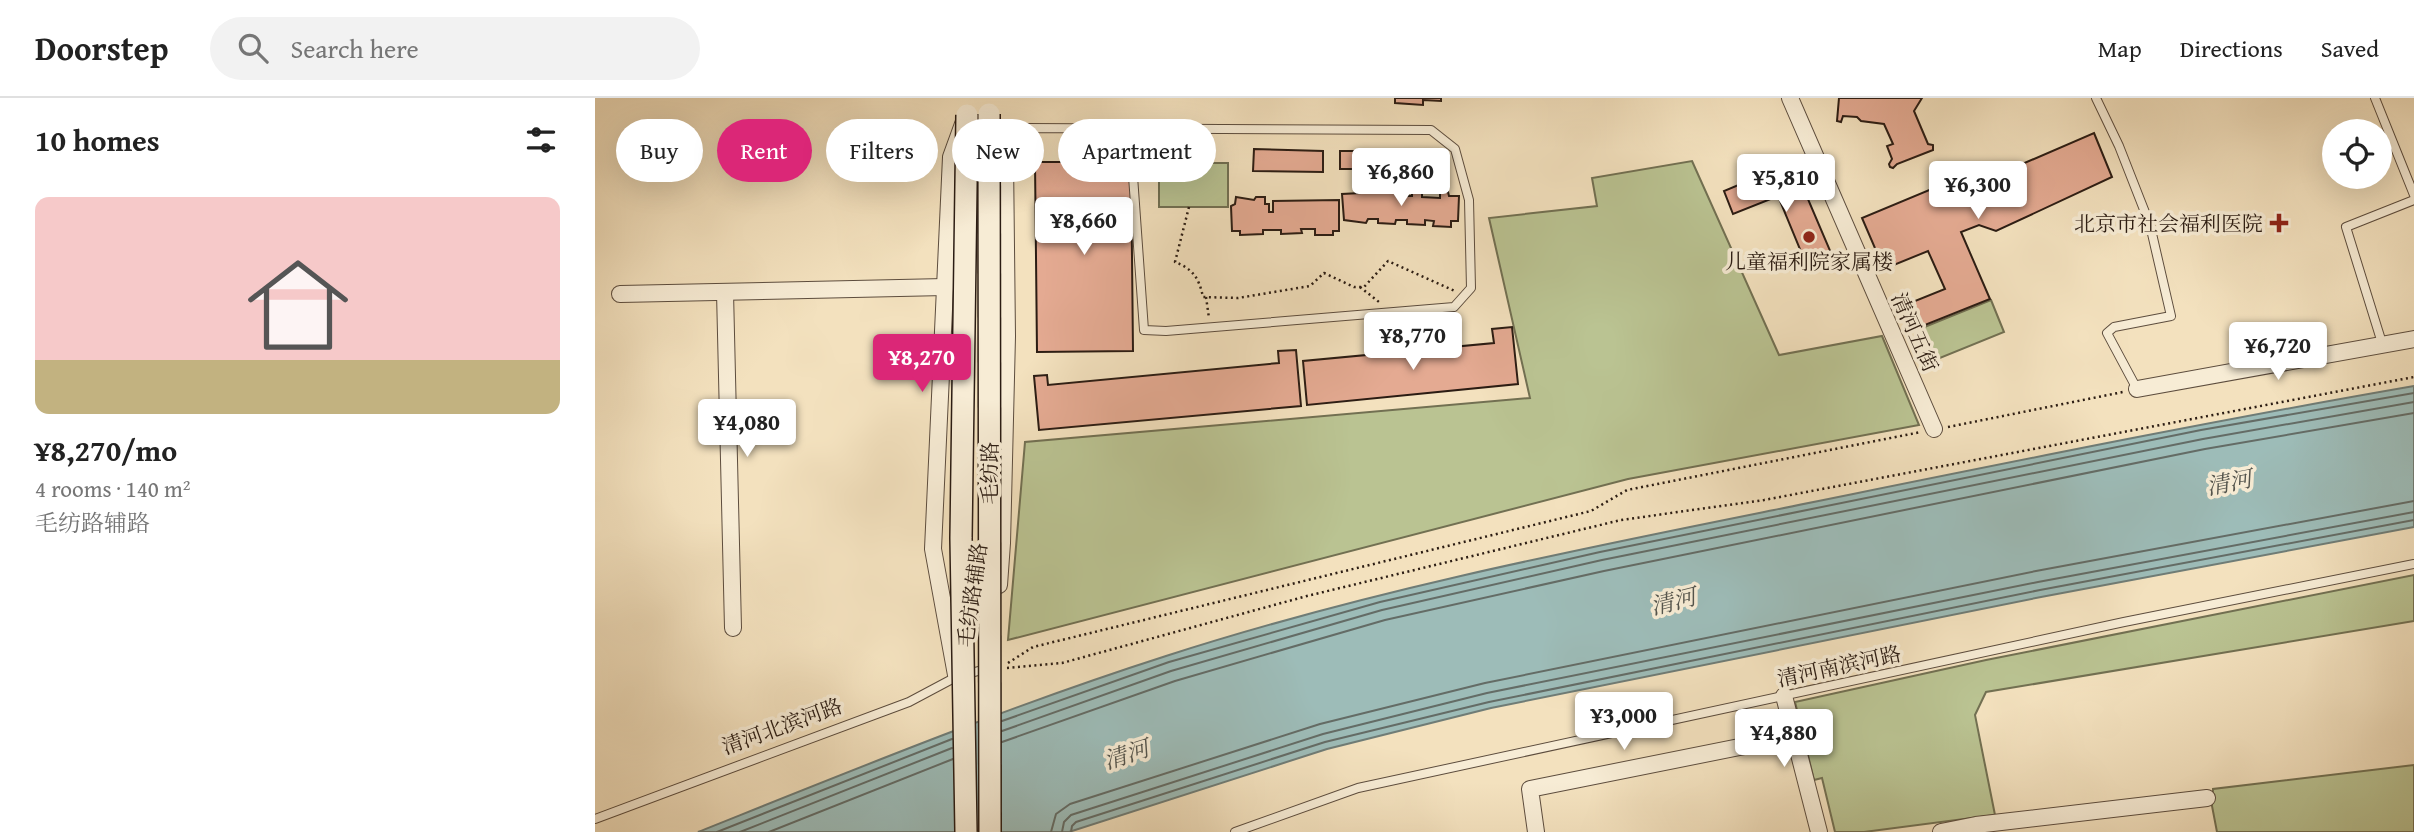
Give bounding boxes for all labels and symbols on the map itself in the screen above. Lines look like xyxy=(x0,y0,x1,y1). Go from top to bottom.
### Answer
pin: ¥6,860 xyxy=(1344,148,1458,208)
pin: ¥5,810 xyxy=(1729,155,1843,214)
pin: ¥6,300 xyxy=(1921,162,2035,221)
pin: ¥8,660 xyxy=(1027,198,1141,257)
place label: 北京市社会福利医院 xyxy=(2074,208,2263,239)
marker: 北京市社会福利医院 xyxy=(2269,213,2289,233)
marker: 儿童福利院家属楼 xyxy=(1801,229,1817,245)
place label: 儿童福利院家属楼 xyxy=(1725,246,1893,277)
street label: 清河五街 xyxy=(1884,287,1946,377)
pin: ¥8,770 xyxy=(1356,313,1470,372)
pin: ¥6,720 xyxy=(2221,322,2335,382)
pin: ¥8,270 xyxy=(865,334,979,394)
pin: ¥4,080 xyxy=(690,400,804,459)
street label: 毛纺路 xyxy=(974,442,1005,505)
water label: 清河 xyxy=(2203,461,2259,503)
street label: 毛纺路辅路 xyxy=(949,541,995,649)
water label: 清河 xyxy=(1647,578,1703,623)
street label: 清河南滨河路 xyxy=(1774,638,1904,694)
street label: 清河北滨河路 xyxy=(717,690,847,762)
pin: ¥3,000 xyxy=(1567,692,1681,752)
pin: ¥4,880 xyxy=(1727,710,1841,769)
water label: 清河 xyxy=(1099,730,1157,777)

